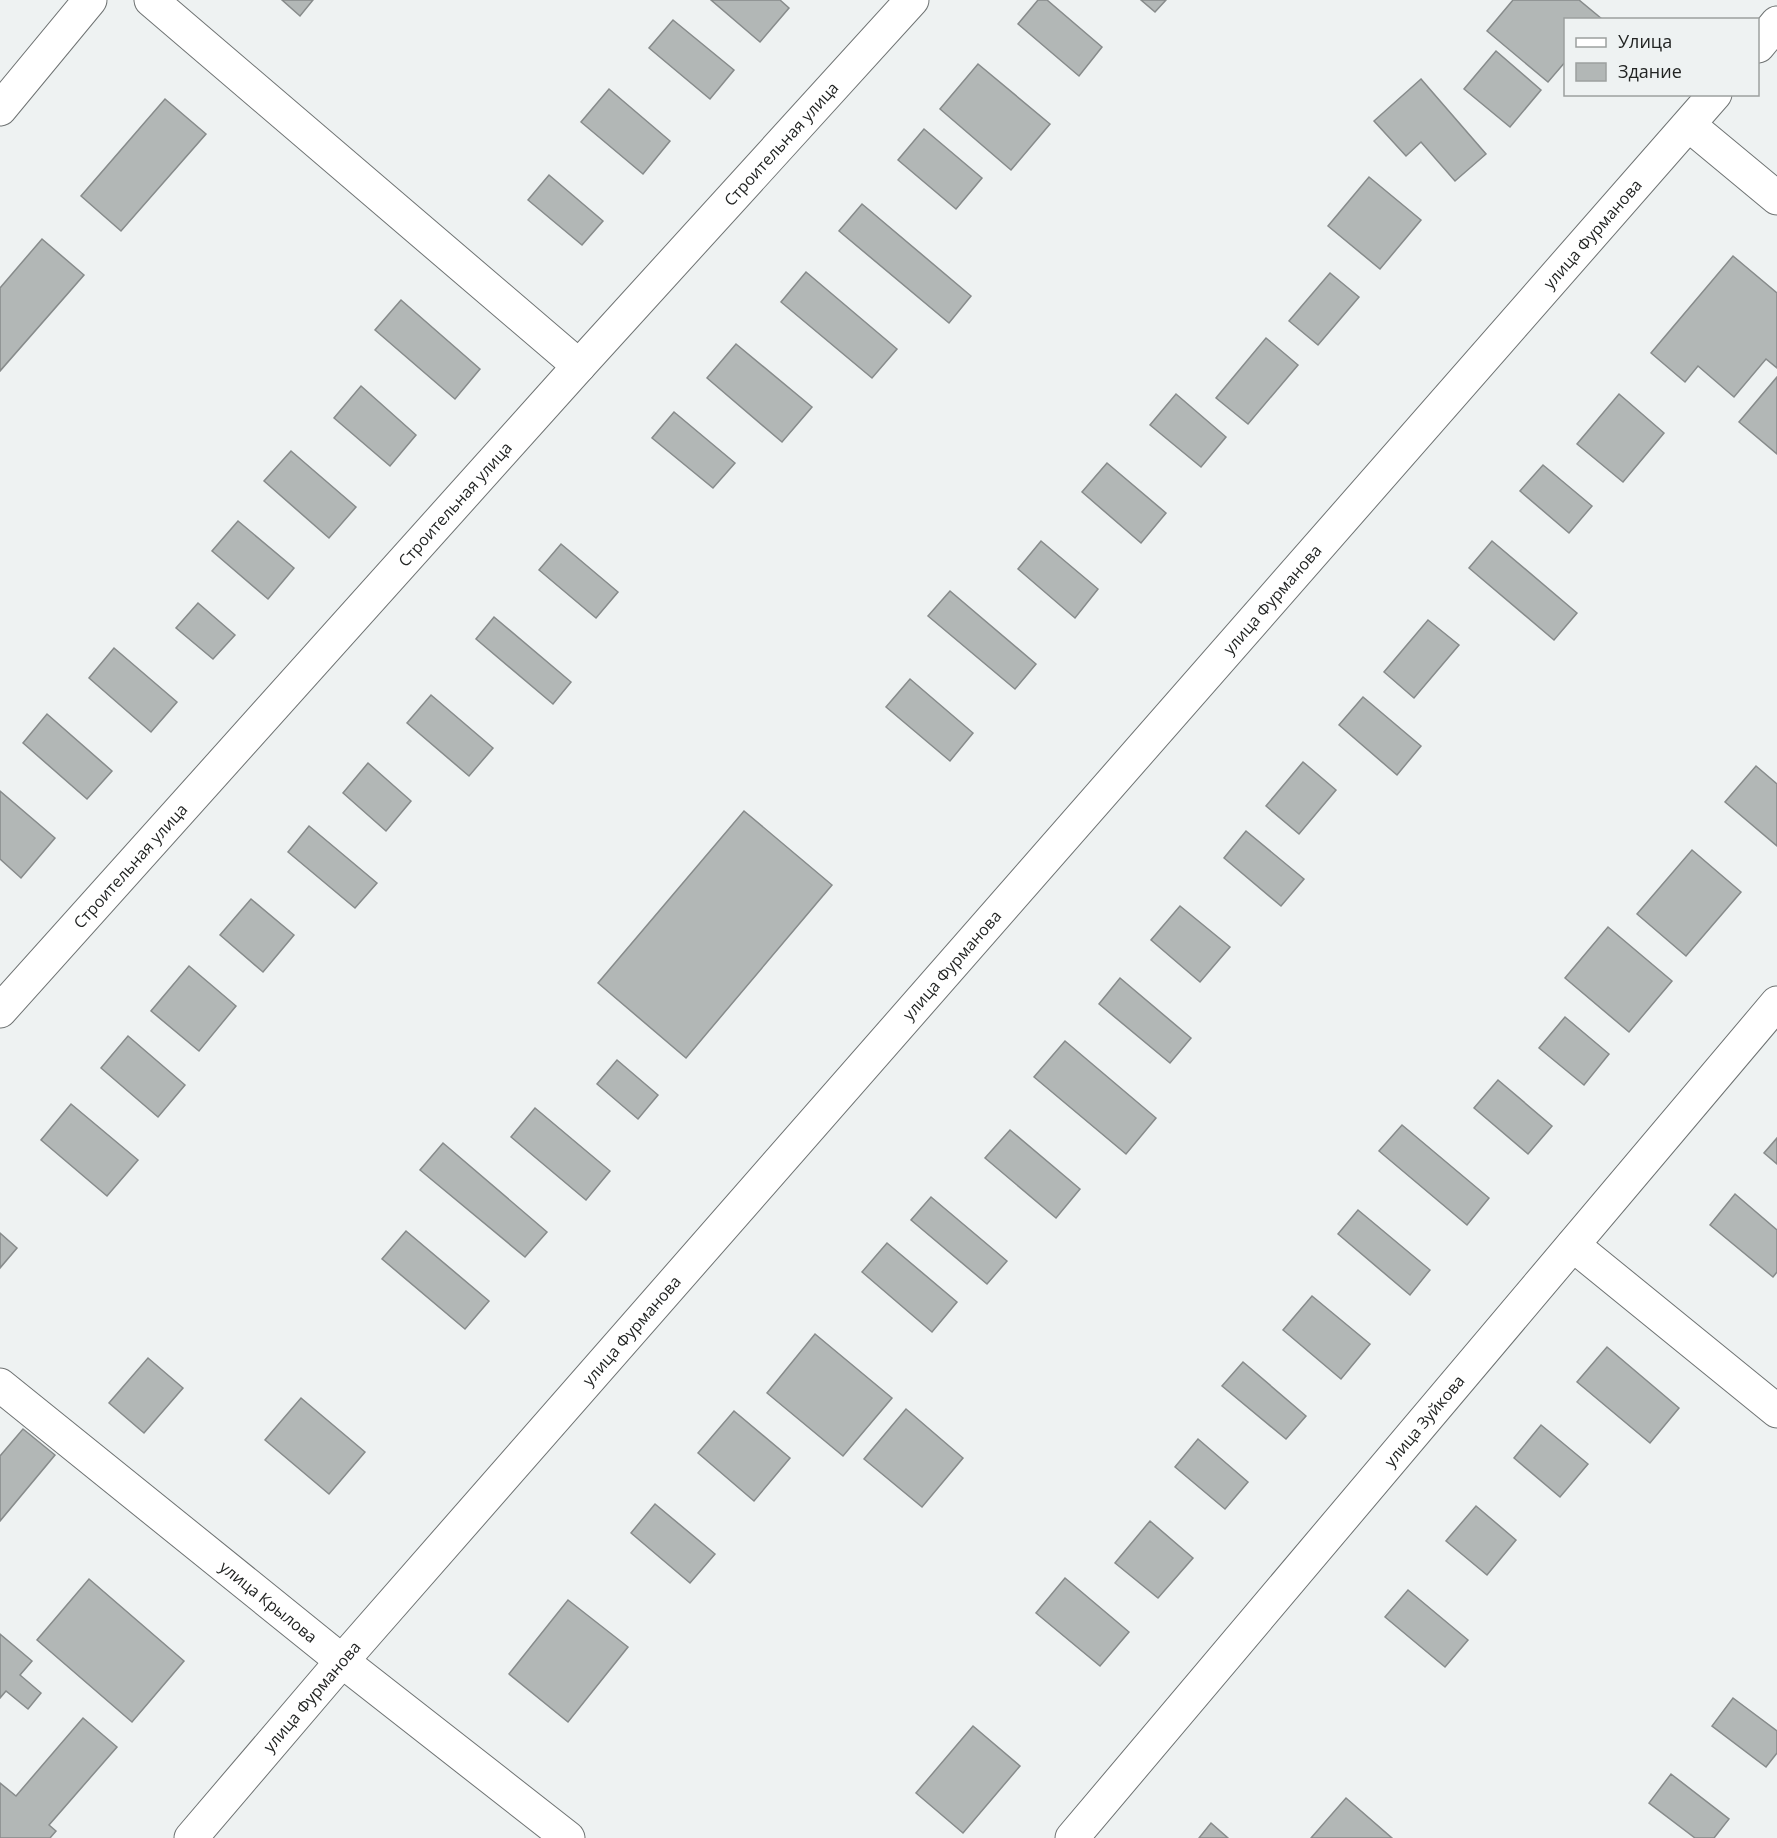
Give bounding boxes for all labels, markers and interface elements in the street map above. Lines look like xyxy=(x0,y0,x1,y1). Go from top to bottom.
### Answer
legend xyxy=(1564,18,1759,96)
text: Улица xyxy=(1618,29,1672,53)
text: Здание xyxy=(1618,59,1682,83)
street label: Строительная улица xyxy=(719,77,843,211)
street label: улица Фурманова xyxy=(1538,174,1647,294)
street label: Строительная улица xyxy=(393,437,517,571)
street label: улица Фурманова xyxy=(1218,540,1326,659)
street label: Строительная улица xyxy=(68,799,192,933)
street label: улица Фурманова xyxy=(898,905,1006,1025)
street label: улица Фурманова xyxy=(577,1271,686,1390)
street label: улица Зуйкова xyxy=(1379,1370,1469,1471)
street label: улица Крылова xyxy=(215,1556,322,1648)
street label: улица Фурманова xyxy=(258,1636,365,1757)

